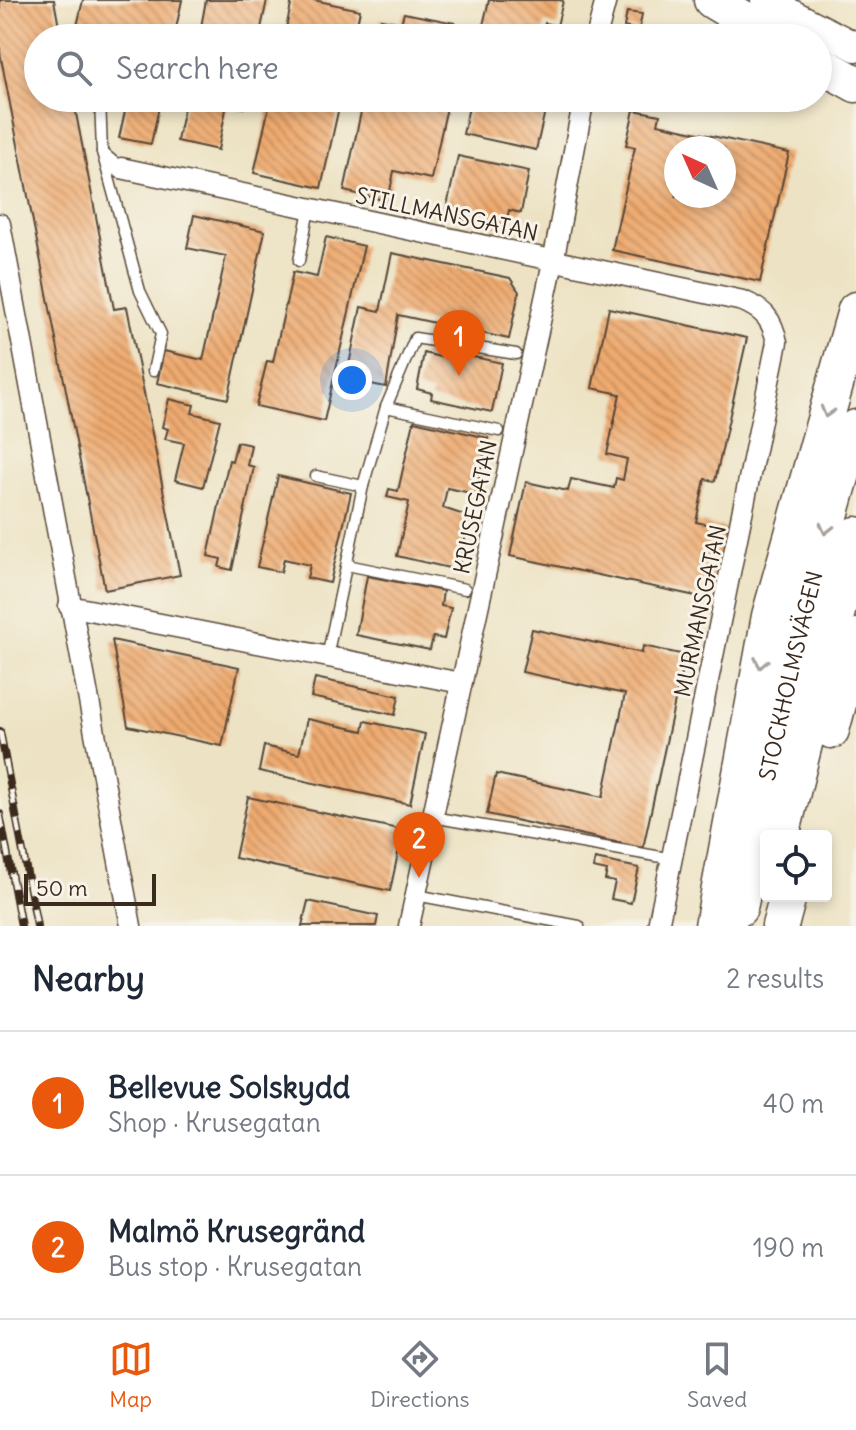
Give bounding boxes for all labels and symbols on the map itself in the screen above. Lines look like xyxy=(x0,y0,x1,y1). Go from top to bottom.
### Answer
north arrow xyxy=(664,136,736,208)
street label: STILLMANSGATAN xyxy=(353,181,541,247)
pin: 1 xyxy=(433,310,485,376)
your location xyxy=(332,360,372,400)
one-way arrow xyxy=(820,404,836,418)
street label: KRUSEGATAN xyxy=(447,437,503,577)
street label: MURMANSGATAN xyxy=(668,522,732,700)
one-way arrow xyxy=(818,522,835,536)
street label: STOCKHOLMSVÄGEN xyxy=(753,568,829,783)
one-way arrow xyxy=(753,656,770,670)
pin: 2 xyxy=(393,812,445,878)
scale bar xyxy=(24,870,156,906)

